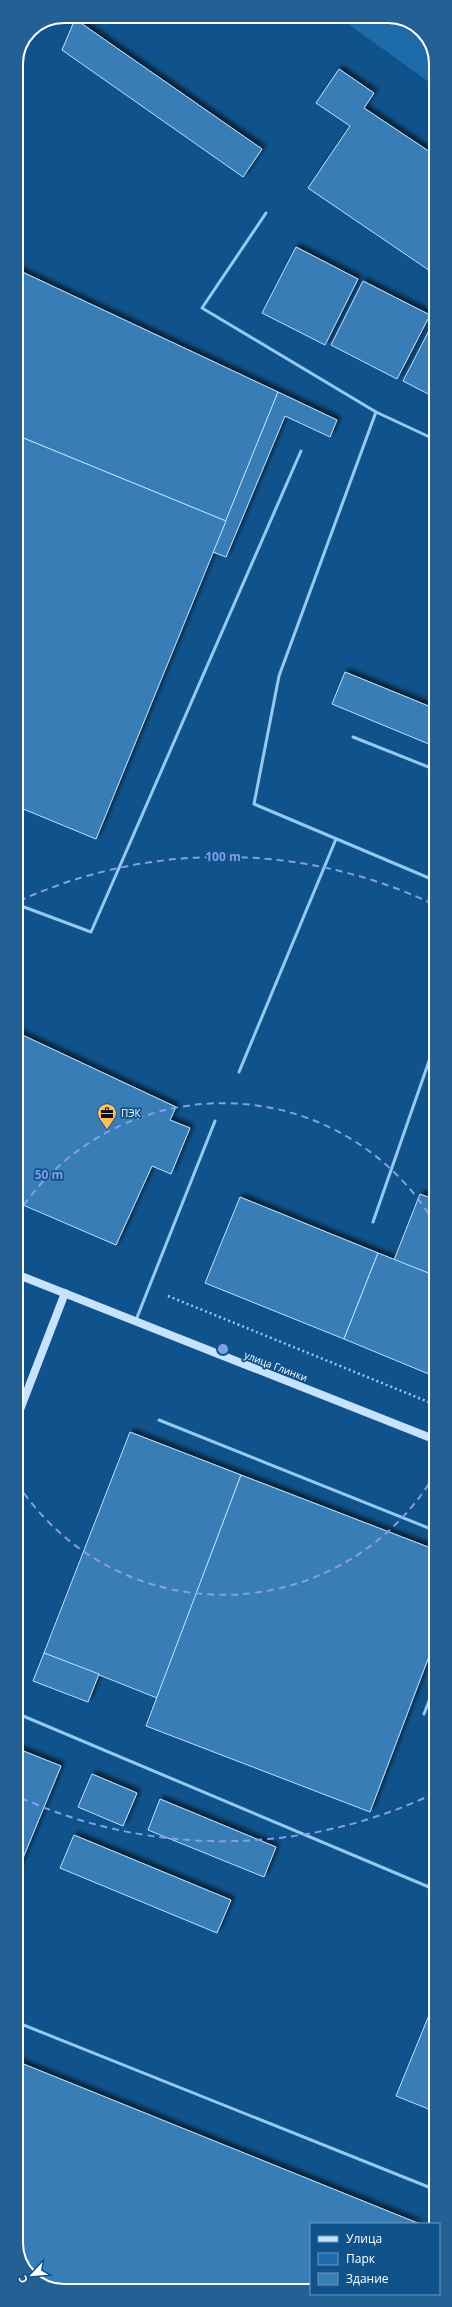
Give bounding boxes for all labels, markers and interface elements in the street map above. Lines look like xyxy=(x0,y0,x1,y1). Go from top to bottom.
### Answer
text: 100 m xyxy=(205,848,241,865)
office icon: ПЭК xyxy=(96,1102,118,1130)
place label: ПЭК xyxy=(121,1106,142,1120)
text: 50 m xyxy=(35,1166,63,1183)
centre of rings xyxy=(216,1342,230,1356)
street label: улица Глинки xyxy=(242,1348,310,1384)
legend xyxy=(310,2223,440,2295)
text: Улица xyxy=(346,2230,382,2247)
text: Парк xyxy=(346,2250,376,2267)
north arrow xyxy=(12,2255,52,2295)
text: Здание xyxy=(346,2270,389,2287)
text: С xyxy=(14,2273,31,2286)

